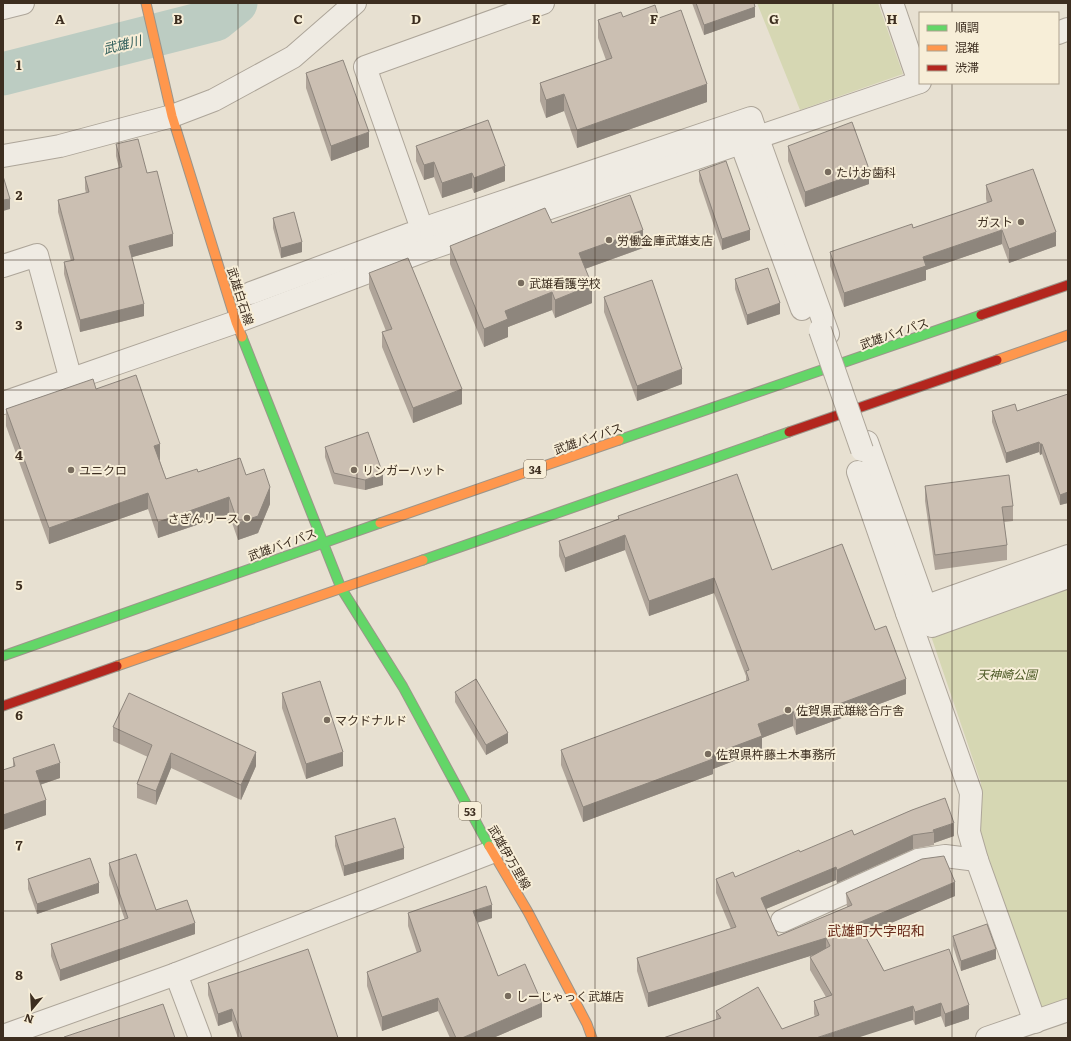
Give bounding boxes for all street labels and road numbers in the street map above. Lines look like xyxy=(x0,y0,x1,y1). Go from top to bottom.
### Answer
street label: 武雄白石線 xyxy=(223,265,259,327)
street label: 武雄バイパス xyxy=(857,313,931,353)
street label: 武雄バイパス xyxy=(551,418,625,458)
road number: 34 xyxy=(524,460,546,478)
street label: 武雄バイパス xyxy=(245,523,319,565)
road number: 53 xyxy=(459,802,481,820)
street label: 武雄伊万里線 xyxy=(484,821,536,893)

